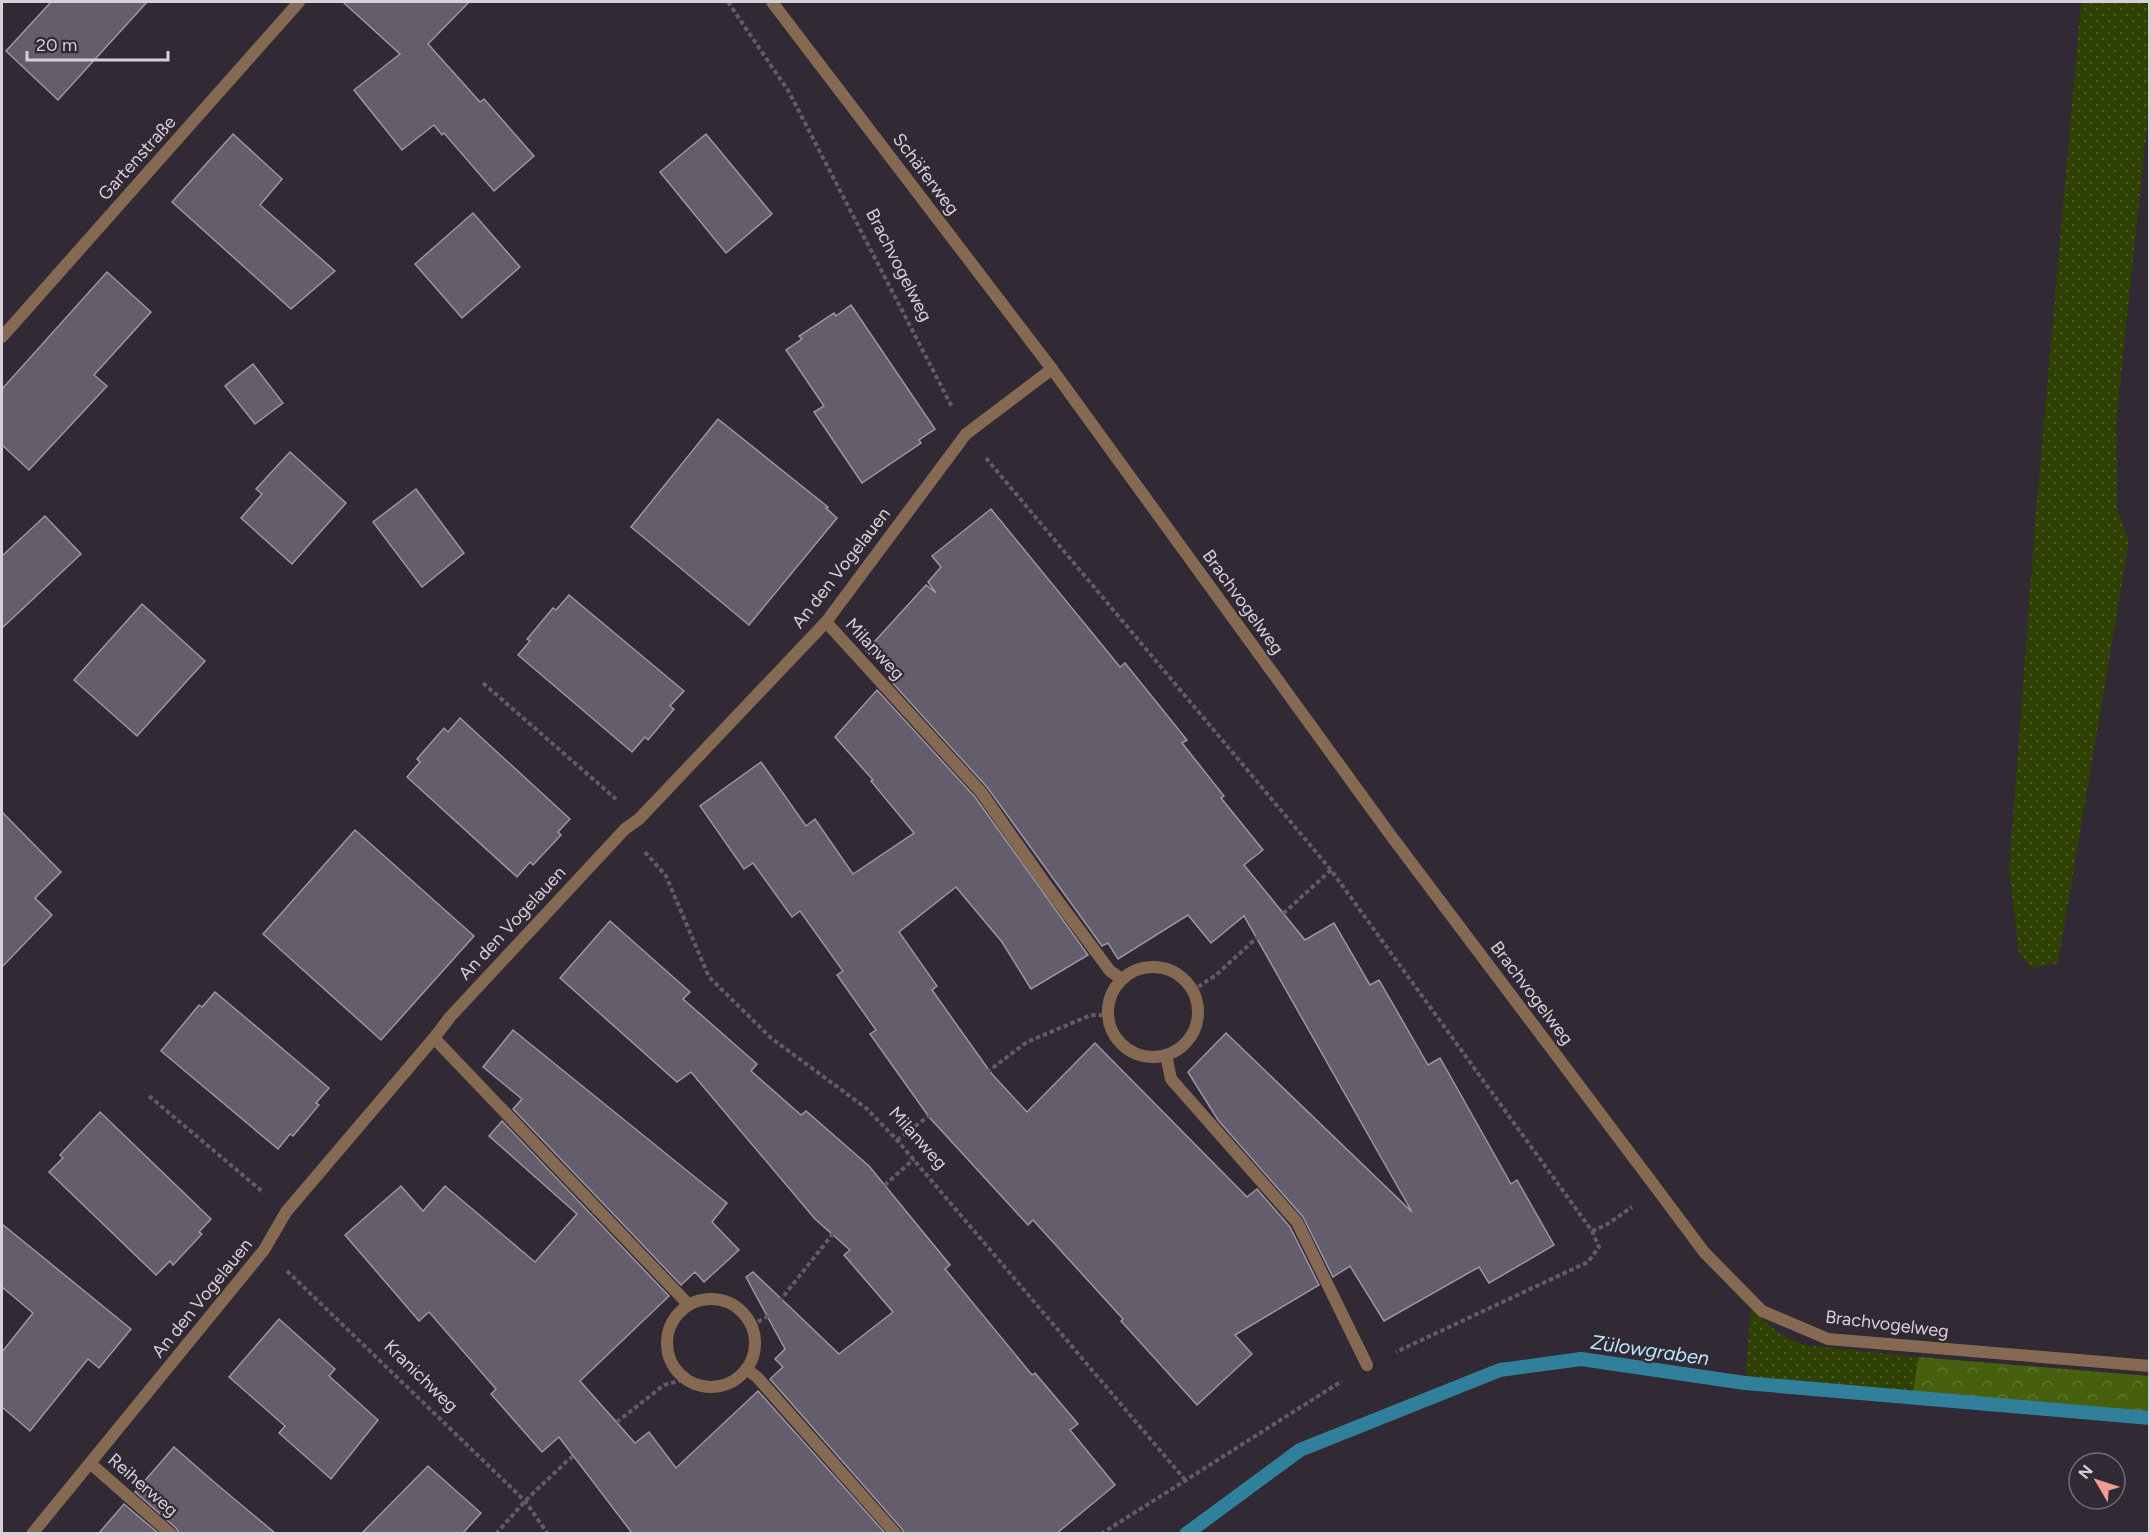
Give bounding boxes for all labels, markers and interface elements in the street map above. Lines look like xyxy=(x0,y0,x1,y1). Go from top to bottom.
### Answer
scale bar xyxy=(27,24,168,62)
text: 20 m xyxy=(36,34,77,56)
street label: Gartenstraße xyxy=(93,111,181,205)
street label: Schäferweg xyxy=(888,129,964,219)
street label: Brachvogelweg xyxy=(861,205,937,325)
street label: An den Vogelauen xyxy=(787,503,895,633)
street label: Brachvogelweg xyxy=(1198,545,1288,659)
street label: Milanweg xyxy=(841,613,909,685)
street label: An den Vogelauen xyxy=(454,862,570,984)
street label: Brachvogelweg xyxy=(1486,937,1578,1049)
street label: Milanweg xyxy=(884,1102,952,1174)
street label: An den Vogelauen xyxy=(147,1234,257,1362)
street label: Brachvogelweg xyxy=(1824,1306,1950,1342)
water label: Zülowgraben xyxy=(1589,1330,1711,1370)
street label: Kranichweg xyxy=(379,1335,463,1417)
street label: Reiherweg xyxy=(104,1449,182,1521)
north arrow xyxy=(2067,1451,2127,1511)
text: N xyxy=(2074,1461,2097,1483)

